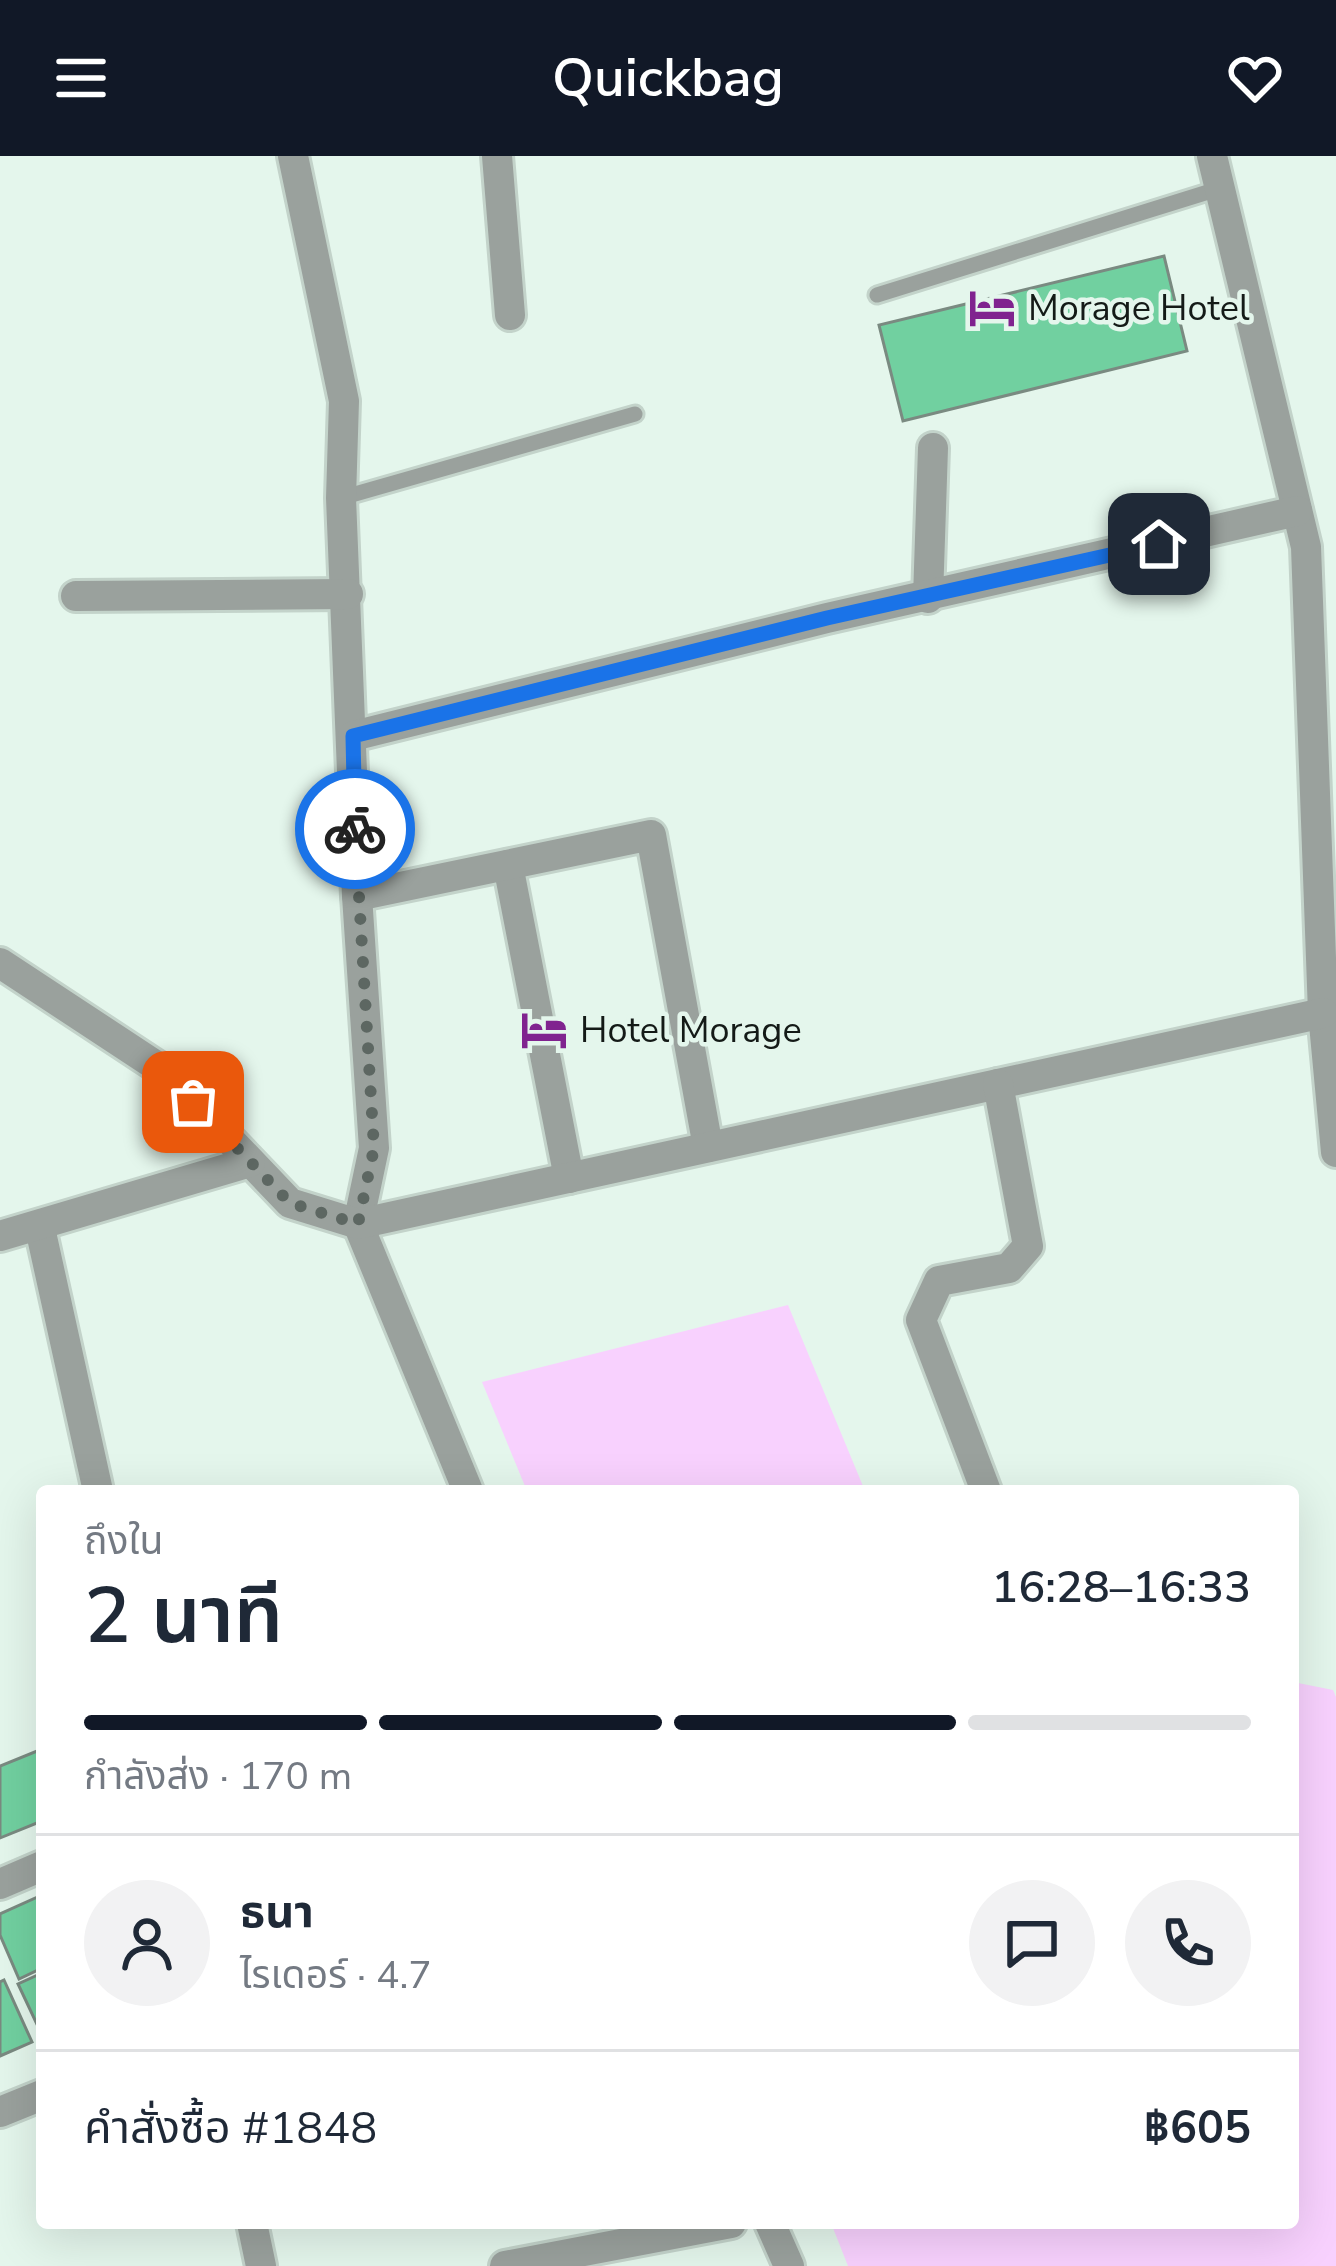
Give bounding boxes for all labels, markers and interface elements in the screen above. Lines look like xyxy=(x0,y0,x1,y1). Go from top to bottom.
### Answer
text: Quickbag xyxy=(552,41,784,115)
icon: menu xyxy=(48,45,114,111)
icon: heart xyxy=(1222,45,1288,111)
hotel icon: Morage Hotel xyxy=(967,283,1017,333)
place label: Morage Hotel xyxy=(1028,284,1250,333)
pin xyxy=(1108,493,1210,595)
icon: home xyxy=(1126,511,1192,577)
courier xyxy=(295,769,415,889)
icon: bike xyxy=(322,796,388,862)
hotel icon: Hotel Morage xyxy=(519,1005,569,1055)
place label: Hotel Morage xyxy=(580,1006,802,1055)
pin xyxy=(142,1051,244,1153)
icon: bag xyxy=(160,1069,226,1135)
text: ถึงใน xyxy=(84,1515,163,1568)
text: 16:28–16:33 xyxy=(991,1557,1251,1618)
text: 2 นาที xyxy=(84,1563,283,1670)
text: กำลังส่ง · 170 m xyxy=(84,1750,352,1803)
button: person xyxy=(84,1880,210,2006)
button: chat xyxy=(969,1880,1095,2006)
button: phone xyxy=(1125,1880,1251,2006)
text: ธนา xyxy=(240,1882,314,1943)
text: ไรเดอร์ · 4.7 xyxy=(240,1949,432,2002)
text: คำสั่งซื้อ #1848 xyxy=(84,2098,377,2159)
text: ฿605 xyxy=(1144,2098,1251,2159)

